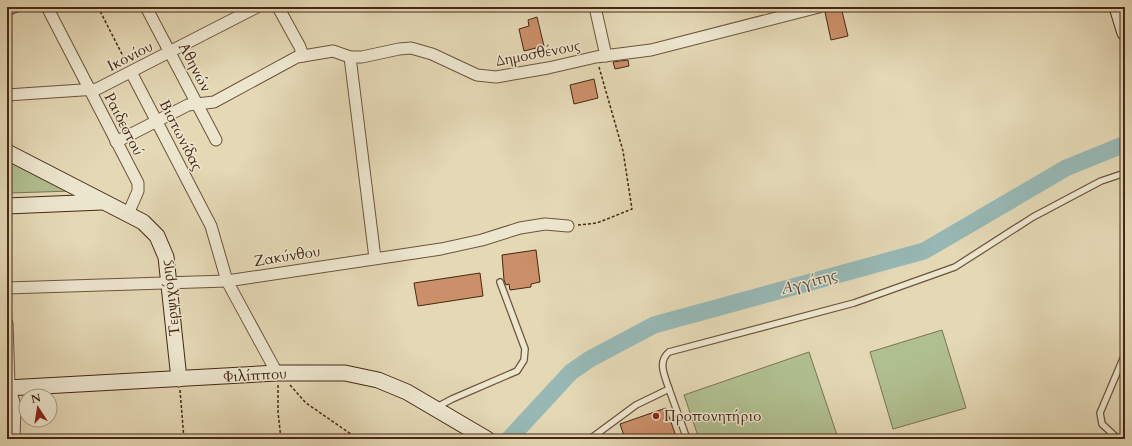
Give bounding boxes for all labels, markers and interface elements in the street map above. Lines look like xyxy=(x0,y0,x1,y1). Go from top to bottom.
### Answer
street label: Δημοσθένους xyxy=(494,35,583,71)
street label: Ικονίου xyxy=(104,36,156,76)
street label: Αθηνών xyxy=(174,39,216,95)
street label: Ραιδεστού xyxy=(100,89,148,159)
street label: Βιστωνίδας xyxy=(155,96,208,174)
street label: Ζακύνθου xyxy=(252,241,322,271)
street label: Τερψιχόρης xyxy=(155,258,185,337)
water label: Αγγίτης xyxy=(777,264,840,300)
street label: Φιλίππου xyxy=(223,363,287,387)
north arrow xyxy=(18,388,58,428)
text: N xyxy=(30,390,43,407)
place label: Προπονητήριο xyxy=(664,406,761,426)
marker: Προπονητήριο xyxy=(651,411,661,421)

